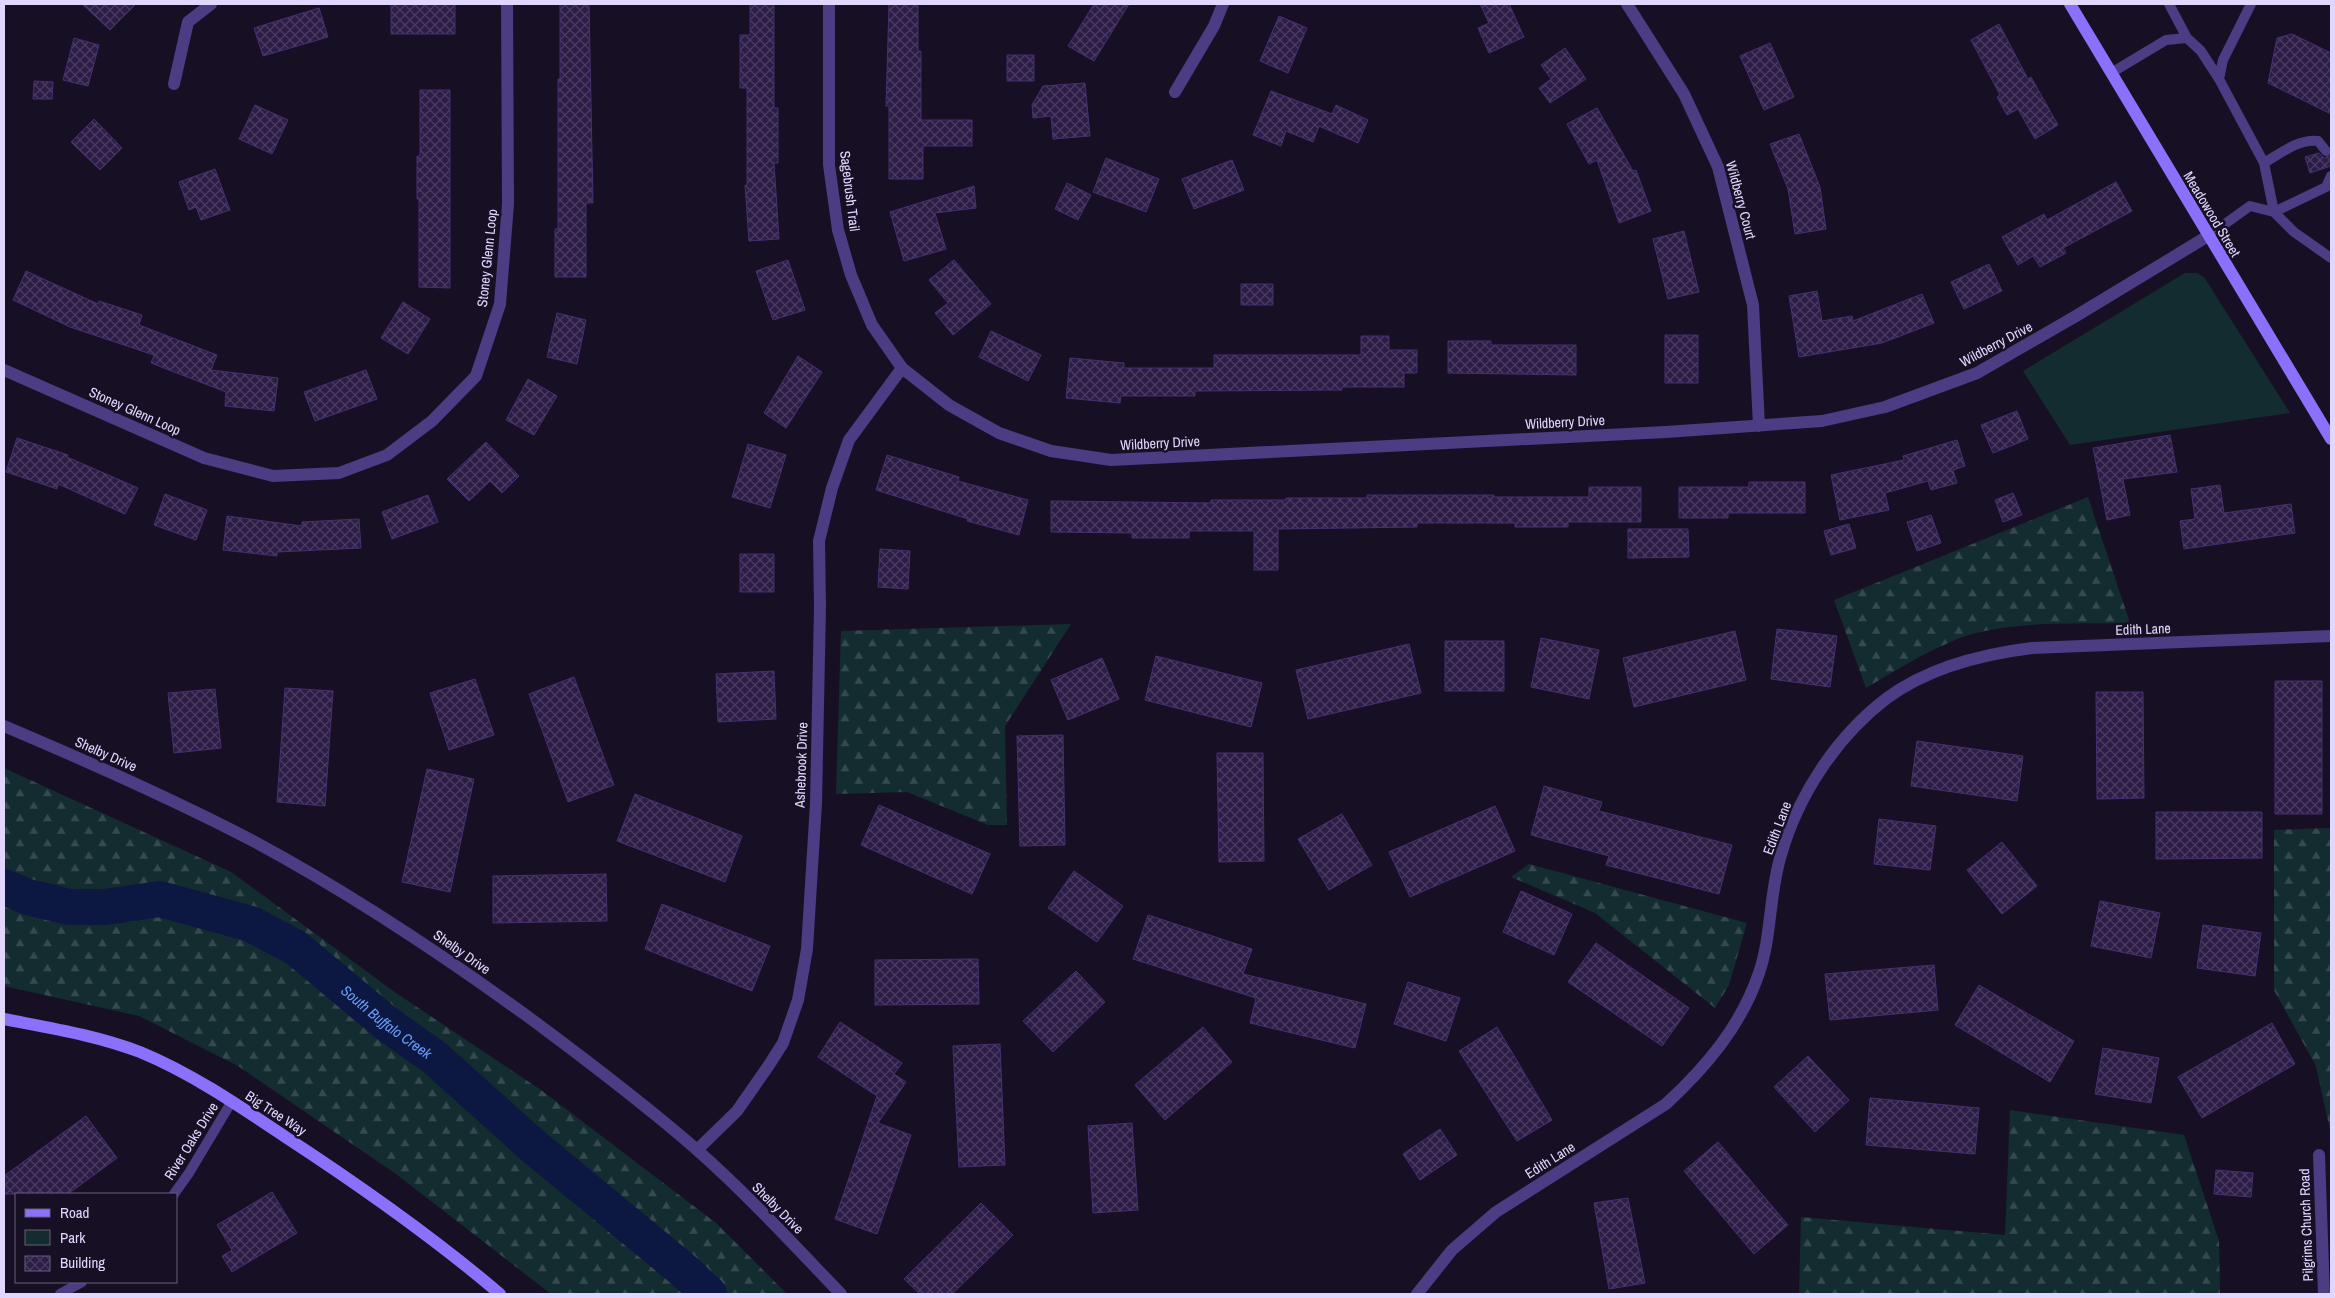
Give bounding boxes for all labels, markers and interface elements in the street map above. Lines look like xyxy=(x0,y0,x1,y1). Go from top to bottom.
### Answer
street label: Sagebrush Trail xyxy=(836,150,864,232)
street label: Wildberry Court xyxy=(1722,159,1760,241)
street label: Meadowood Street xyxy=(2179,168,2245,260)
street label: Stoney Glenn Loop xyxy=(473,208,501,308)
street label: Wildberry Drive xyxy=(1957,317,2035,371)
street label: Stoney Glenn Loop xyxy=(86,383,184,439)
street label: Wildberry Drive xyxy=(1525,411,1605,433)
street label: Wildberry Drive xyxy=(1120,432,1200,454)
street label: Edith Lane xyxy=(2115,619,2171,639)
street label: Ashebrook Drive xyxy=(790,722,811,809)
street label: Shelby Drive xyxy=(72,732,140,776)
street label: Edith Lane xyxy=(1759,799,1795,857)
street label: Shelby Drive xyxy=(430,926,494,978)
water label: South Buffalo Creek xyxy=(337,980,437,1064)
street label: Big Tree Way xyxy=(242,1087,310,1140)
street label: River Oaks Drive xyxy=(160,1099,222,1183)
street label: Edith Lane xyxy=(1522,1138,1578,1182)
street label: Pilgrims Church Road xyxy=(2295,1168,2317,1282)
street label: Shelby Drive xyxy=(748,1178,808,1238)
legend xyxy=(15,1193,178,1283)
text: Road xyxy=(60,1202,89,1223)
text: Park xyxy=(60,1227,86,1248)
text: Building xyxy=(60,1252,105,1273)

